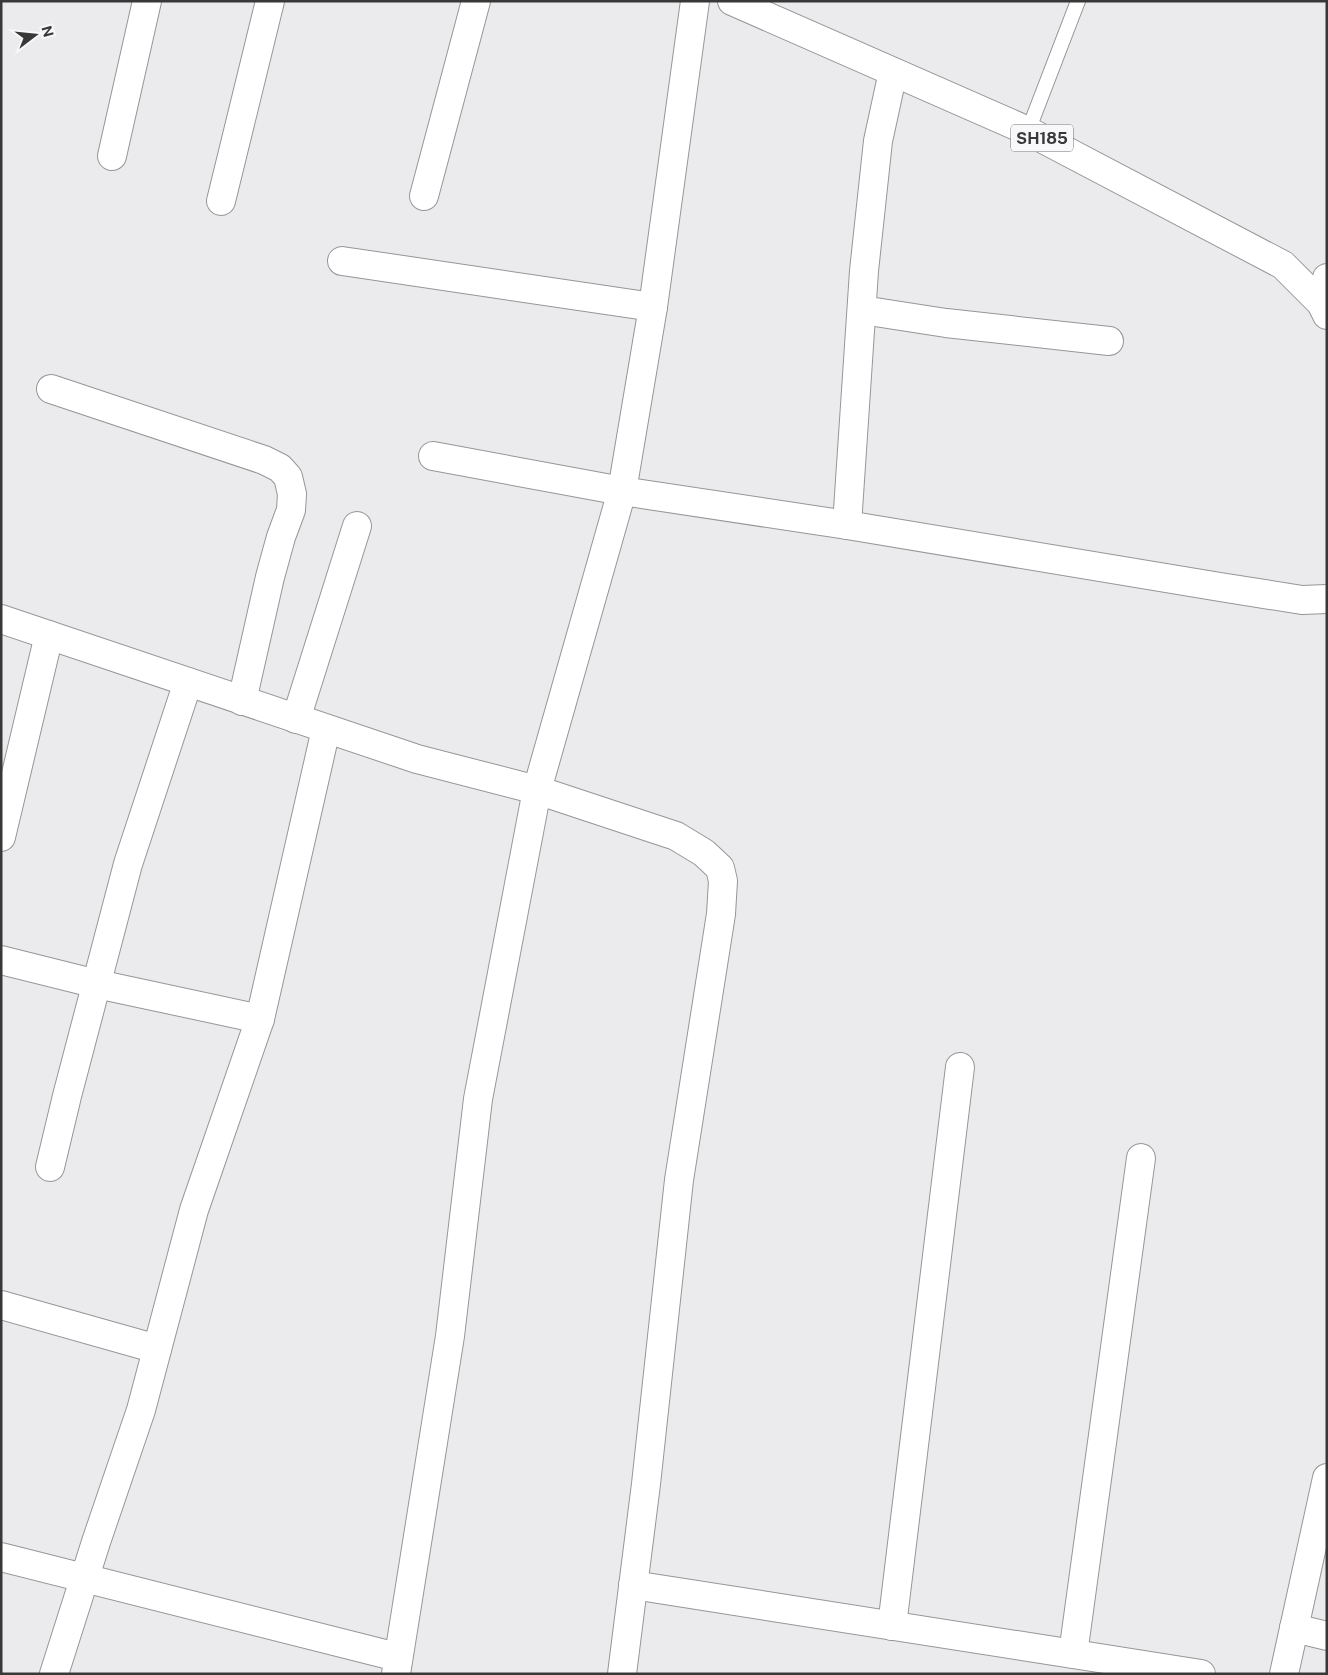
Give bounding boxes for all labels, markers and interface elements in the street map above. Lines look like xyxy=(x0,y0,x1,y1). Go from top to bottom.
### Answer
north arrow xyxy=(10,10,60,60)
text: N xyxy=(38,24,57,39)
road number: SH185 xyxy=(1011,125,1073,152)

